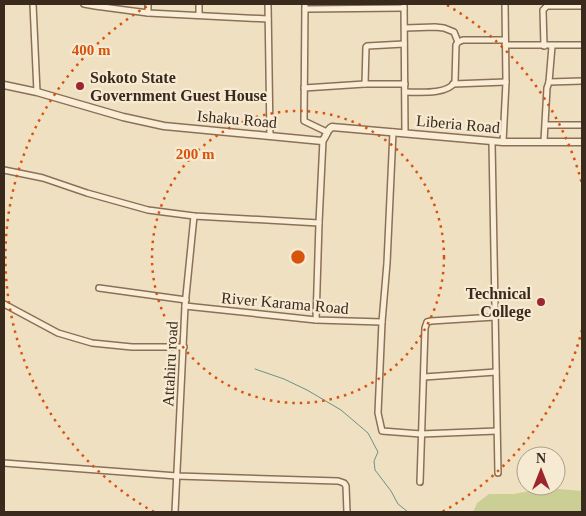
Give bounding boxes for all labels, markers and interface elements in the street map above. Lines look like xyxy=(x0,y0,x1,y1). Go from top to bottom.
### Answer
text: 400 m xyxy=(72,42,111,58)
place label: Sokoto State Government Guest House xyxy=(90,69,267,104)
marker: Sokoto State Government Guest House xyxy=(74,80,86,92)
street label: Ishaku Road xyxy=(196,107,278,131)
street label: Liberia Road xyxy=(415,112,501,136)
text: 200 m xyxy=(176,146,215,162)
centre of rings xyxy=(289,248,307,266)
place label: Technical College xyxy=(466,285,532,321)
street label: River Karama Road xyxy=(221,289,349,317)
marker: Technical College xyxy=(535,296,547,308)
street label: Attahiru road xyxy=(159,321,181,407)
north arrow xyxy=(516,446,566,496)
text: N xyxy=(536,451,546,466)

